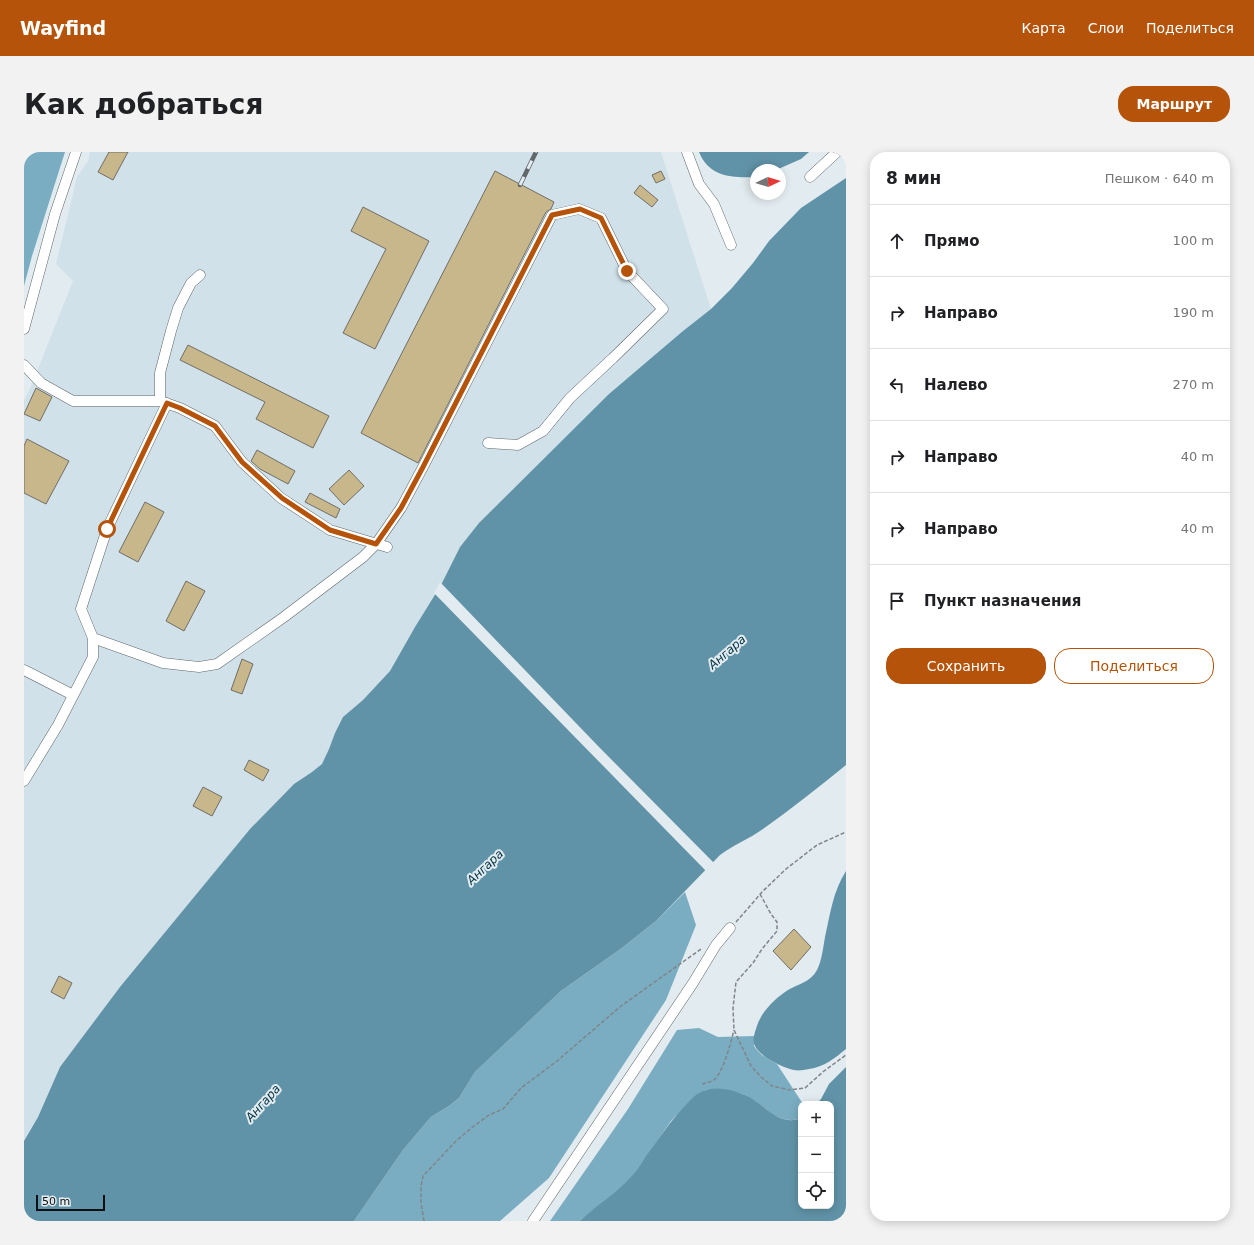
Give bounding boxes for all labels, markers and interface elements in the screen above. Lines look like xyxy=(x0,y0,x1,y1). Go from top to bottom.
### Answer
text: Wayfind xyxy=(20,17,106,39)
text: Карта xyxy=(1022,20,1066,36)
text: Слои xyxy=(1088,20,1124,36)
text: Поделиться xyxy=(1146,20,1234,36)
button: Маршрут xyxy=(1118,86,1230,122)
text: Как добраться xyxy=(24,88,263,121)
north arrow xyxy=(750,164,786,200)
text: 8 мин xyxy=(886,168,941,188)
text: Пешком · 640 m xyxy=(1105,171,1214,186)
icon: ahead xyxy=(886,230,908,252)
text: Прямо xyxy=(924,232,980,250)
text: 100 m xyxy=(1172,233,1214,248)
route end xyxy=(618,262,636,280)
icon: right xyxy=(886,302,908,324)
text: Направо xyxy=(924,304,998,322)
text: 190 m xyxy=(1172,305,1214,320)
icon: left xyxy=(886,374,908,396)
text: Налево xyxy=(924,376,988,394)
text: 270 m xyxy=(1172,377,1214,392)
icon: right xyxy=(886,446,908,468)
text: Направо xyxy=(924,448,998,466)
text: 40 m xyxy=(1181,449,1214,464)
icon: right xyxy=(886,518,908,540)
route start xyxy=(98,520,116,538)
text: Направо xyxy=(924,520,998,538)
text: 40 m xyxy=(1181,521,1214,536)
icon: arrive xyxy=(886,590,908,612)
text: Пункт назначения xyxy=(924,592,1081,610)
water label: Ангара xyxy=(705,632,748,673)
button: Сохранить xyxy=(886,648,1046,684)
button: Поделиться xyxy=(1054,648,1214,684)
water label: Ангара xyxy=(463,847,506,888)
water label: Ангара xyxy=(242,1082,283,1125)
map controls xyxy=(798,1101,834,1209)
button: + xyxy=(798,1101,834,1137)
button: − xyxy=(798,1137,834,1173)
button: locate xyxy=(798,1173,834,1209)
scale bar xyxy=(36,1193,105,1212)
text: 50 m xyxy=(42,1195,70,1208)

